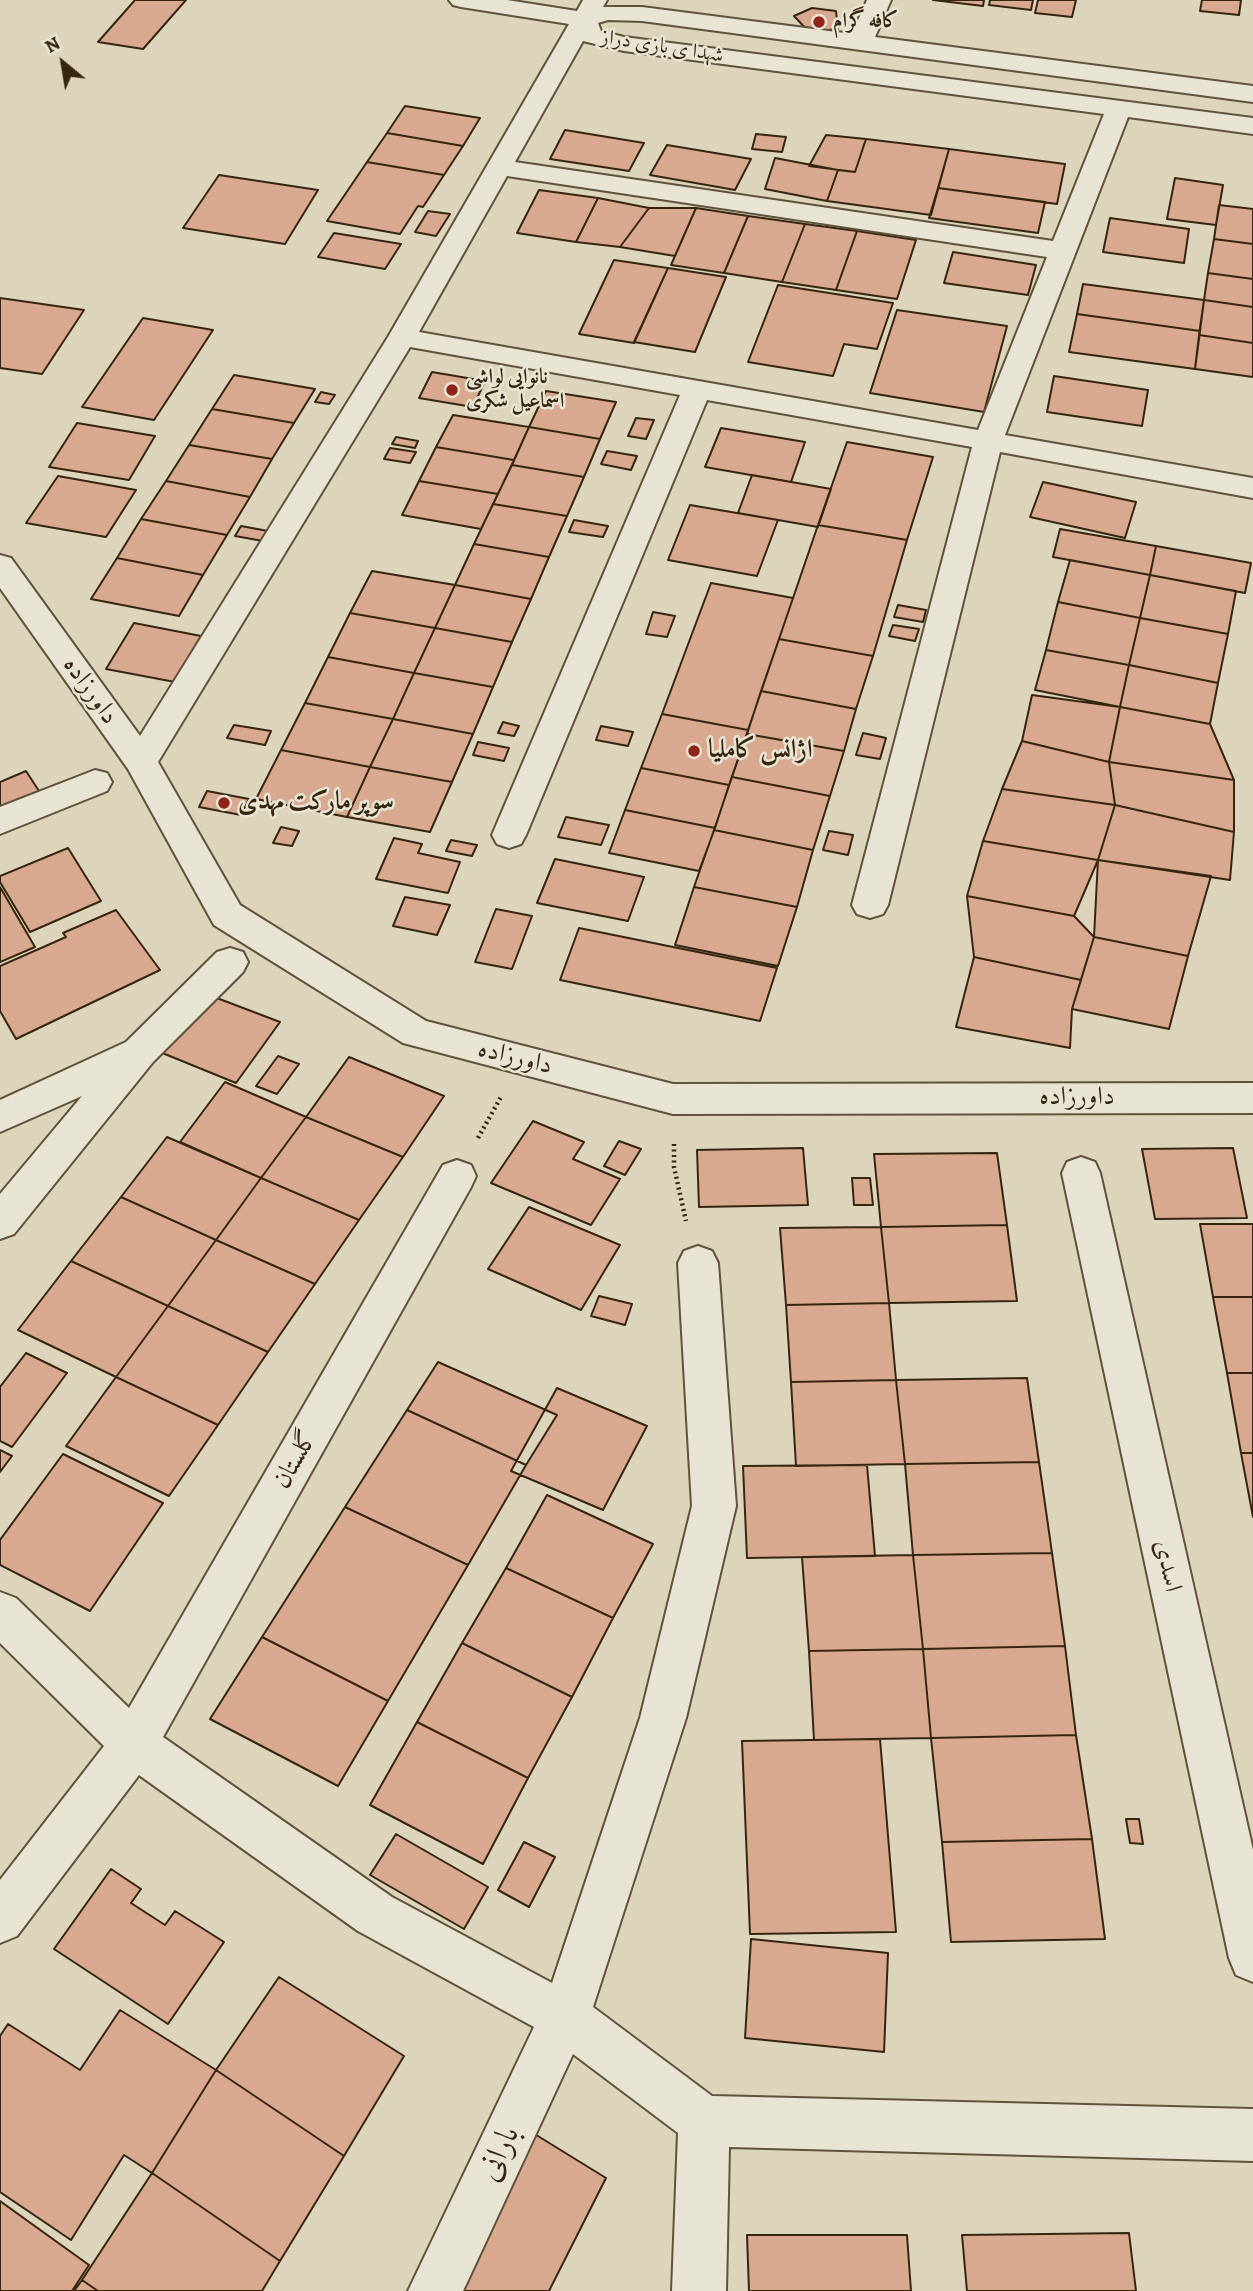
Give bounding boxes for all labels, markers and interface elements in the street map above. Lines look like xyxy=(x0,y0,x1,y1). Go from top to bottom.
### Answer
place label: کافه گرام xyxy=(833,9,899,35)
marker: کافه گرام xyxy=(811,14,827,30)
street label: شهدا ی بازی دراز xyxy=(599,25,725,69)
north arrow xyxy=(28,28,98,98)
text: N xyxy=(40,30,65,60)
place label: نانوایی لواشی اسماعیل شکری xyxy=(466,365,564,415)
marker: نانوایی لواشی اسماعیل شکری xyxy=(444,382,460,398)
street label: داورزاده xyxy=(56,651,124,731)
place label: اژانس کاملیا xyxy=(708,735,813,767)
marker: اژانس کاملیا xyxy=(686,743,702,759)
place label: سوپر مارکت مهدی xyxy=(238,787,394,819)
marker: سوپر مارکت مهدی xyxy=(216,795,232,811)
street label: داورزاده xyxy=(475,1034,555,1082)
street label: داورزاده xyxy=(1039,1082,1115,1114)
street label: گلستان xyxy=(267,1425,325,1495)
street label: اسدی xyxy=(1146,1537,1188,1595)
street label: بارانی xyxy=(471,2120,529,2188)

